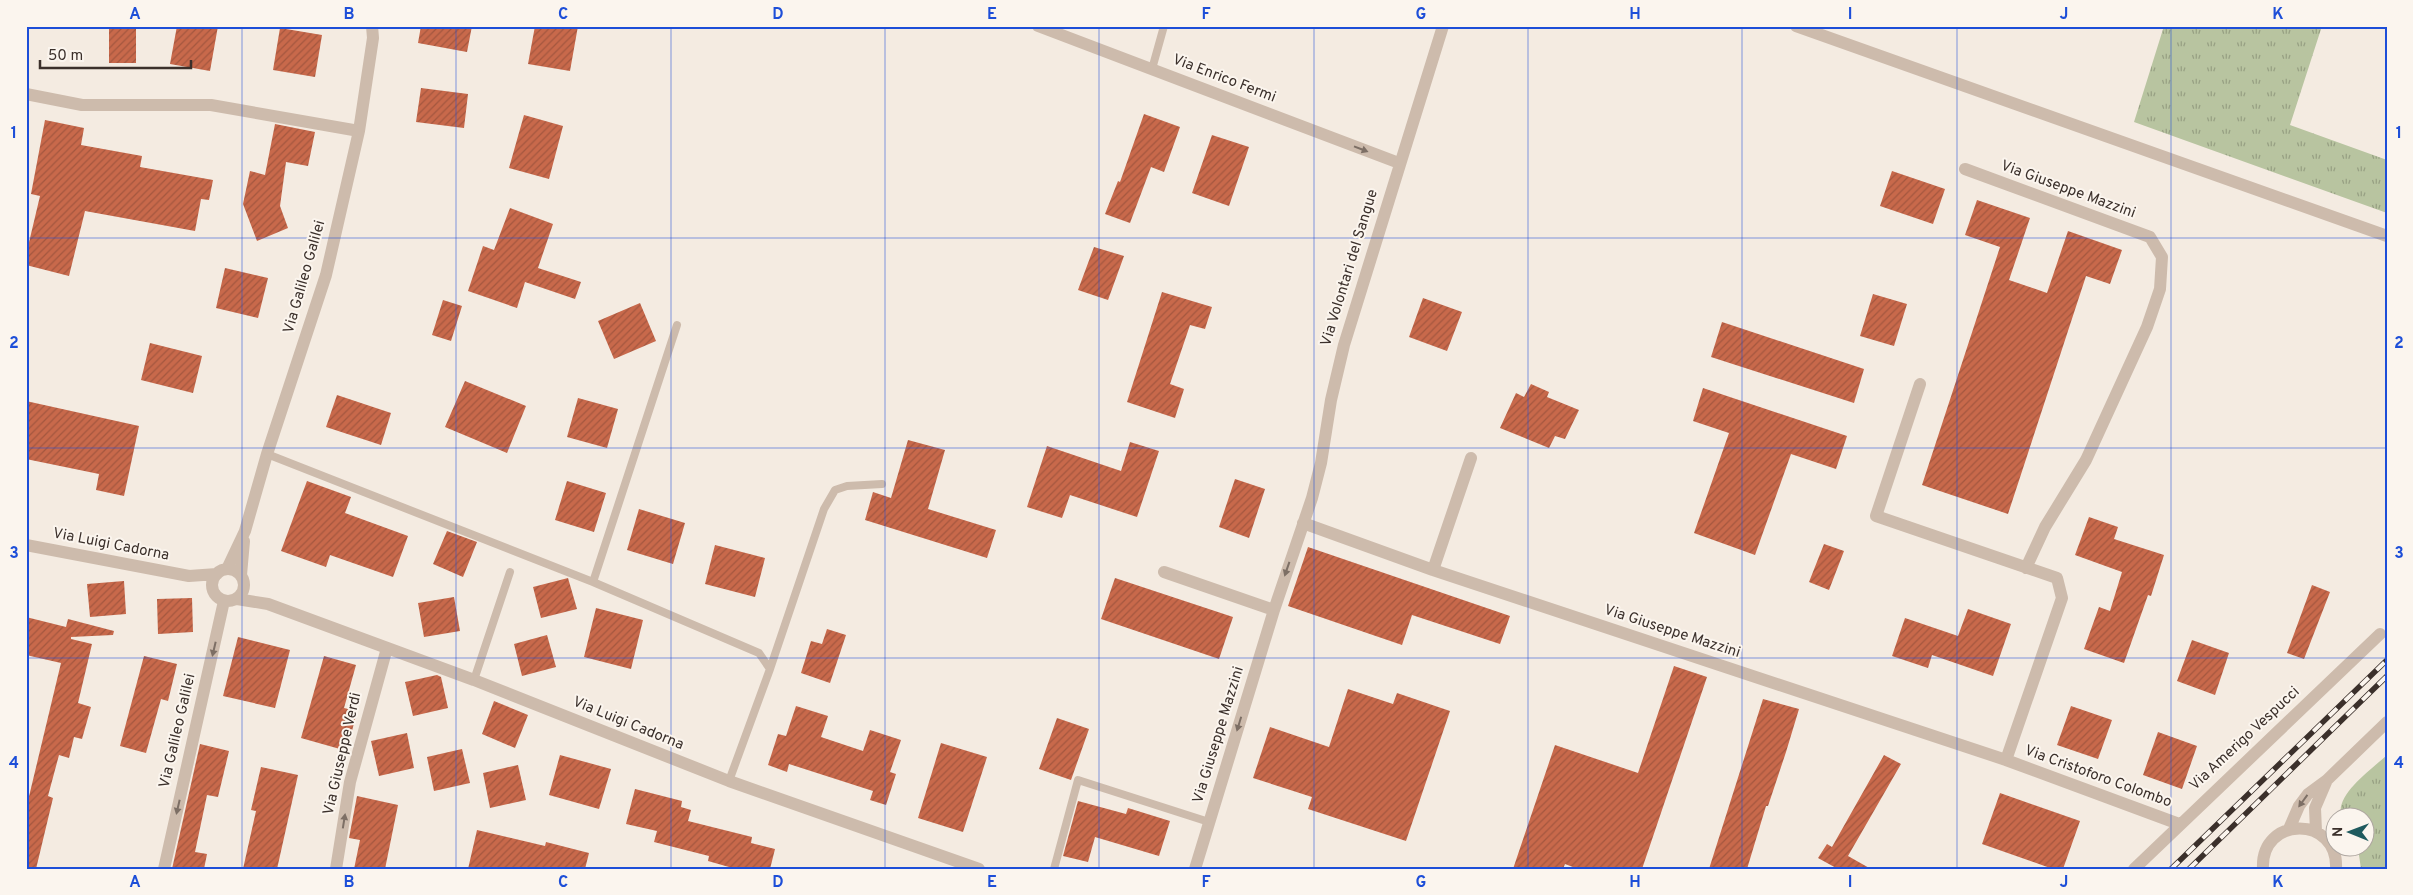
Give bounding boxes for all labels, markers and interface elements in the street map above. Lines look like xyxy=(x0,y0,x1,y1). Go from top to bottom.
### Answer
text: A xyxy=(129,5,141,25)
text: B xyxy=(343,5,355,25)
text: C xyxy=(558,5,568,25)
text: D xyxy=(772,5,784,25)
text: E xyxy=(987,5,997,25)
text: F xyxy=(1201,5,1211,25)
text: G xyxy=(1416,5,1426,25)
text: H xyxy=(1629,5,1641,25)
text: I xyxy=(1848,5,1852,25)
text: J xyxy=(2060,5,2068,25)
text: K xyxy=(2272,5,2284,25)
scale bar xyxy=(40,38,191,70)
text: 50 m xyxy=(48,47,83,66)
street label: Via Enrico Fermi xyxy=(1170,51,1278,107)
text: 1 xyxy=(11,124,17,144)
text: 1 xyxy=(2396,124,2402,144)
one-way arrow xyxy=(1354,145,1369,153)
street label: Via Giuseppe Mazzini xyxy=(1998,157,2138,223)
street label: Via Volontari del Sangue xyxy=(1317,187,1383,349)
street label: Via Galileo Galilei xyxy=(280,218,330,336)
text: 2 xyxy=(9,334,19,354)
text: 2 xyxy=(2394,334,2404,354)
street label: Via Luigi Cadorna xyxy=(51,524,171,566)
text: 3 xyxy=(9,544,19,564)
text: 3 xyxy=(2394,544,2404,564)
one-way arrow xyxy=(1283,562,1290,577)
street label: Via Giuseppe Mazzini xyxy=(1601,601,1743,663)
one-way arrow xyxy=(210,641,218,656)
street label: Via Giuseppe Mazzini xyxy=(1189,664,1249,806)
street label: Via Galileo Galilei xyxy=(156,672,200,790)
street label: Via Amerigo Vespucci xyxy=(2186,683,2304,795)
street label: Via Giuseppe Verdi xyxy=(320,691,366,817)
street label: Via Luigi Cadorna xyxy=(570,693,686,755)
one-way arrow xyxy=(1234,717,1242,732)
street label: Via Cristoforo Colombo xyxy=(2022,742,2174,812)
text: 4 xyxy=(9,754,19,774)
text: 4 xyxy=(2394,754,2404,774)
one-way arrow xyxy=(2298,794,2308,808)
one-way arrow xyxy=(174,800,182,815)
north arrow xyxy=(2326,808,2376,858)
one-way arrow xyxy=(340,812,348,828)
text: N xyxy=(2330,827,2347,837)
text: A xyxy=(129,873,141,893)
text: B xyxy=(343,873,355,893)
text: C xyxy=(558,873,568,893)
text: D xyxy=(772,873,784,893)
text: E xyxy=(987,873,997,893)
text: F xyxy=(1201,873,1211,893)
text: G xyxy=(1416,873,1426,893)
text: H xyxy=(1629,873,1641,893)
text: I xyxy=(1848,873,1852,893)
text: J xyxy=(2060,873,2068,893)
text: K xyxy=(2272,873,2284,893)

